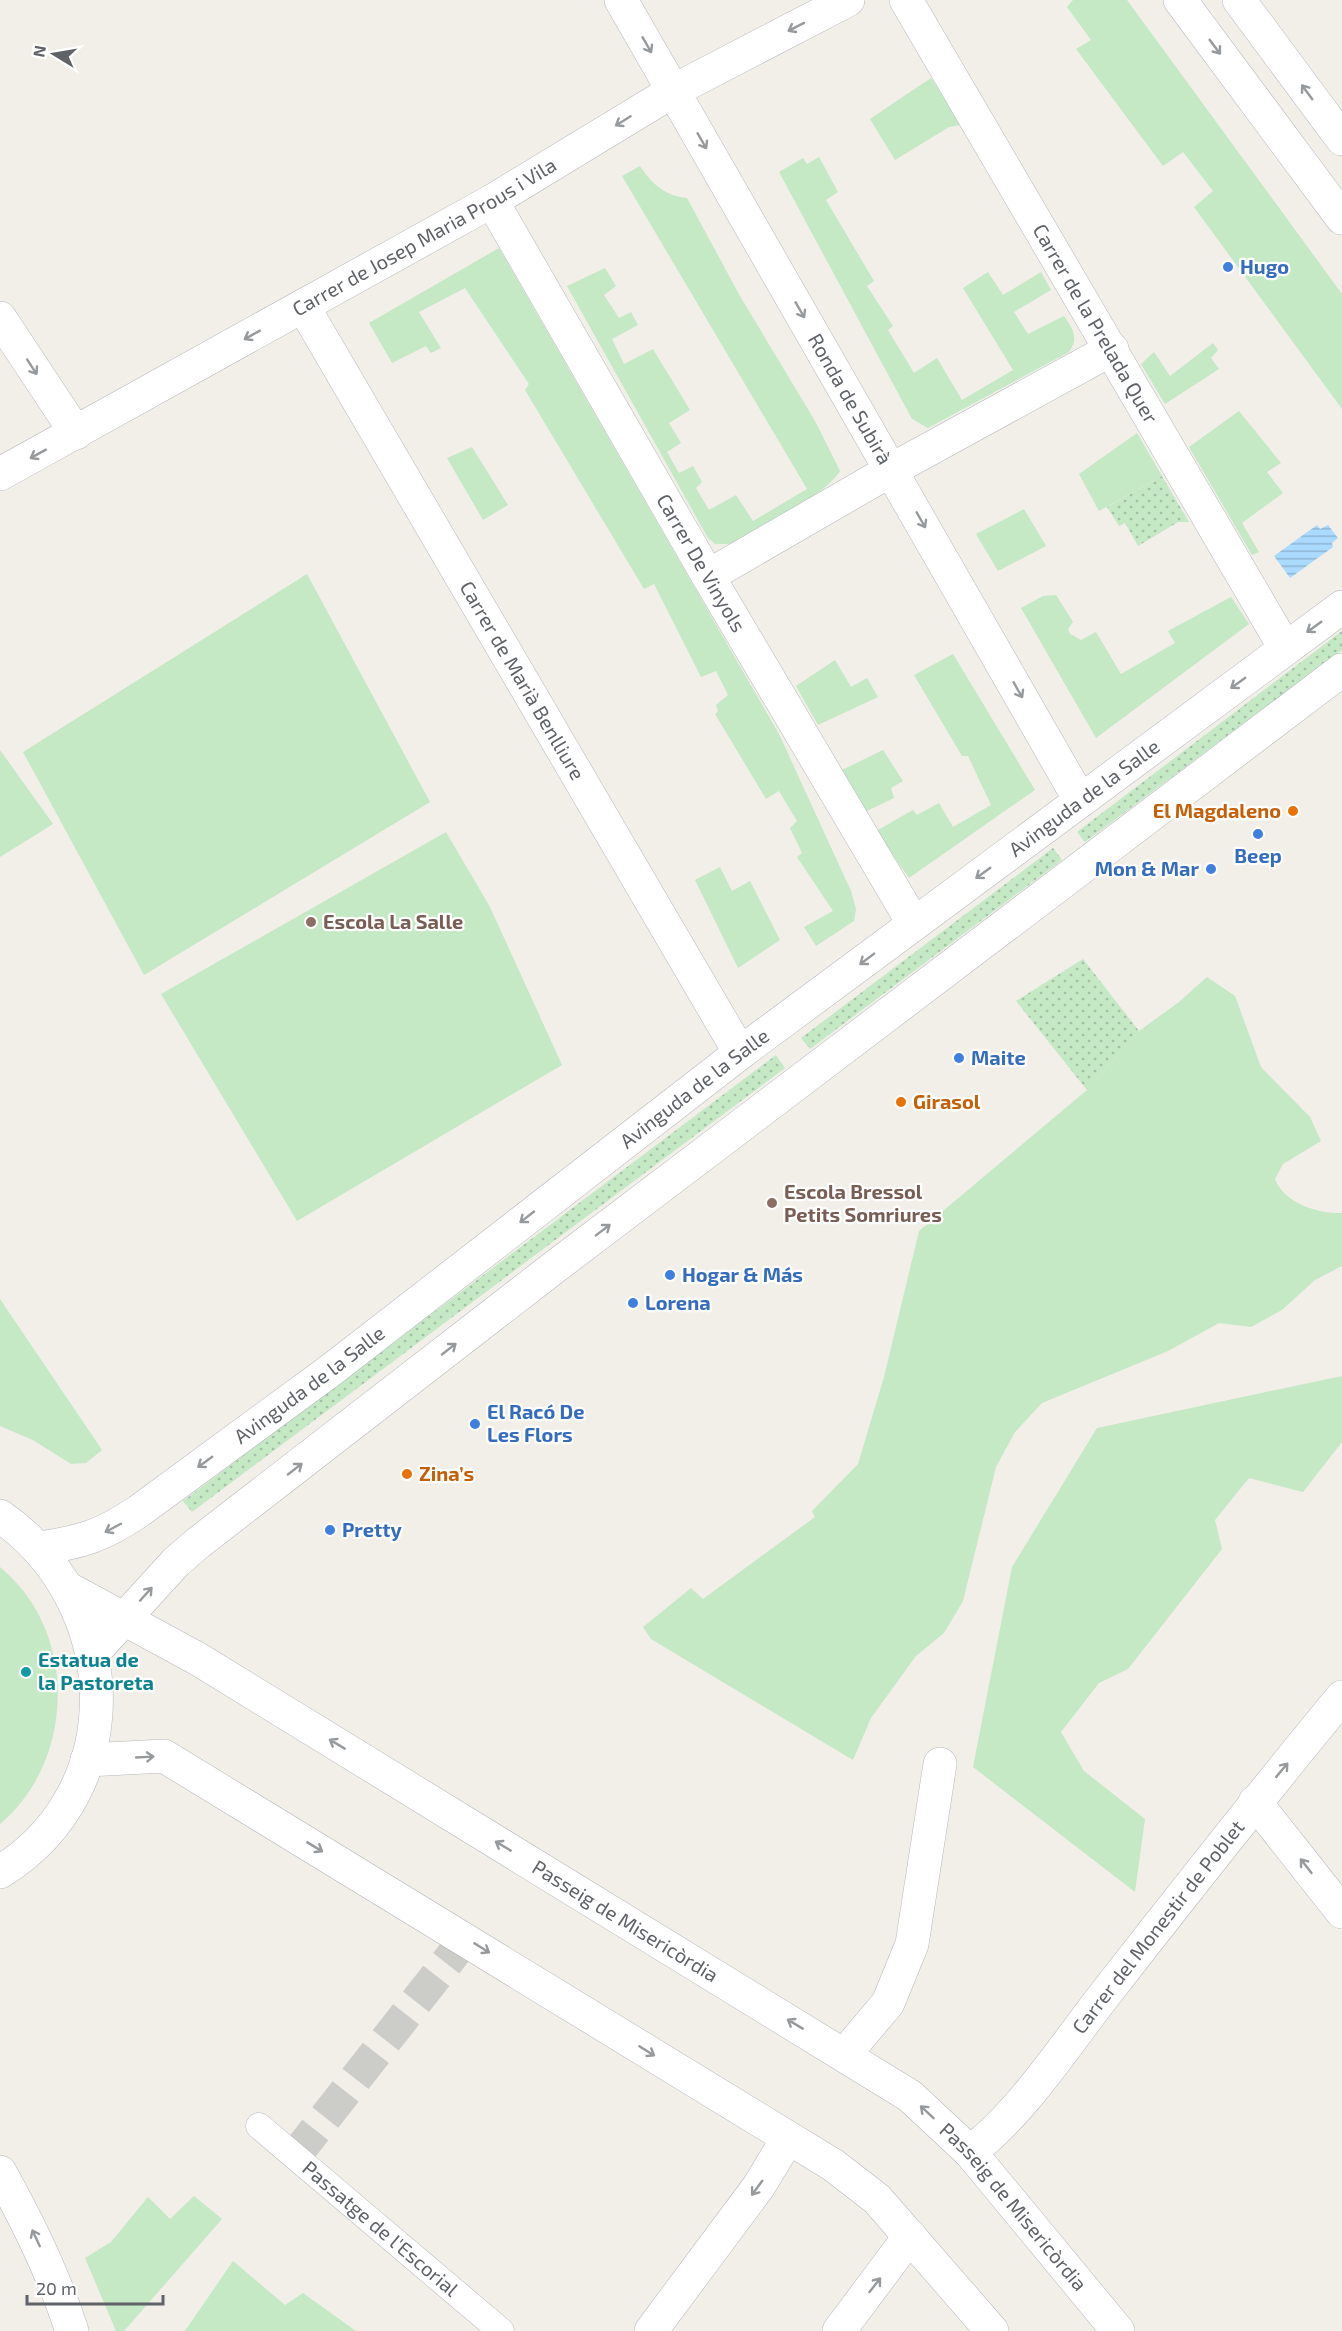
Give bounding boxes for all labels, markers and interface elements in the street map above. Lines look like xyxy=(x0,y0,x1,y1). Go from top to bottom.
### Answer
one-way arrow xyxy=(788,21,805,33)
north arrow xyxy=(24,24,84,84)
one-way arrow xyxy=(641,36,653,53)
one-way arrow xyxy=(1208,39,1221,55)
text: N xyxy=(28,44,49,59)
one-way arrow xyxy=(1301,85,1313,101)
one-way arrow xyxy=(615,116,632,128)
one-way arrow xyxy=(697,132,709,149)
street label: Carrer de Josep Maria Prous i Vila xyxy=(288,152,560,320)
street label: Carrer de la Prelada Quer xyxy=(1029,219,1164,427)
place label: Hugo xyxy=(1240,254,1289,278)
marker: Hugo xyxy=(1221,260,1235,274)
one-way arrow xyxy=(794,301,806,318)
one-way arrow xyxy=(244,329,261,341)
street label: Ronda de Subirà xyxy=(804,329,898,468)
one-way arrow xyxy=(26,358,38,374)
one-way arrow xyxy=(30,448,47,460)
street label: Carrer De Vinyols xyxy=(652,489,751,636)
one-way arrow xyxy=(916,511,928,528)
street label: Carrer de Marià Benlliure xyxy=(456,576,590,784)
one-way arrow xyxy=(1306,621,1322,634)
one-way arrow xyxy=(1231,677,1247,689)
one-way arrow xyxy=(1013,680,1024,698)
street label: Avinguda de la Salle xyxy=(1004,733,1164,861)
place label: El Magdaleno xyxy=(1153,798,1281,822)
marker: El Magdaleno xyxy=(1286,804,1300,818)
marker: Beep xyxy=(1251,827,1265,841)
place label: Beep xyxy=(1234,843,1282,867)
place label: Mon & Mar xyxy=(1095,856,1199,880)
marker: Mon & Mar xyxy=(1204,862,1218,876)
one-way arrow xyxy=(976,867,992,879)
place label: Escola La Salle xyxy=(323,909,463,933)
marker: Escola La Salle xyxy=(304,915,318,929)
one-way arrow xyxy=(859,952,875,965)
street label: Avinguda de la Salle xyxy=(615,1023,773,1153)
place label: Maite xyxy=(971,1045,1026,1069)
marker: Maite xyxy=(952,1051,966,1065)
place label: Girasol xyxy=(913,1089,981,1113)
marker: Girasol xyxy=(894,1095,908,1109)
place label: Escola Bressol Petits Somriures xyxy=(784,1179,942,1226)
marker: Escola Bressol Petits Somriures xyxy=(765,1196,779,1210)
one-way arrow xyxy=(520,1211,536,1224)
one-way arrow xyxy=(595,1224,611,1237)
place label: Hogar & Más xyxy=(682,1262,803,1286)
marker: Hogar & Más xyxy=(663,1268,677,1282)
place label: Lorena xyxy=(645,1290,711,1314)
marker: Lorena xyxy=(626,1296,640,1310)
street label: Avinguda de la Salle xyxy=(229,1320,389,1448)
one-way arrow xyxy=(440,1343,456,1356)
place label: El Racó De Les Flors xyxy=(487,1399,584,1446)
marker: El Racó De Les Flors xyxy=(468,1417,482,1431)
one-way arrow xyxy=(197,1456,213,1469)
place label: Zina’s xyxy=(419,1461,474,1485)
one-way arrow xyxy=(287,1463,303,1476)
marker: Zina’s xyxy=(400,1467,414,1481)
place label: Pretty xyxy=(342,1517,402,1542)
one-way arrow xyxy=(105,1522,122,1534)
marker: Pretty xyxy=(323,1523,337,1537)
one-way arrow xyxy=(139,1587,153,1602)
place label: Estatua de la Pastoreta xyxy=(38,1647,154,1694)
marker: Estatua de la Pastoreta xyxy=(19,1665,33,1679)
one-way arrow xyxy=(329,1738,346,1750)
one-way arrow xyxy=(135,1751,155,1762)
one-way arrow xyxy=(1275,1762,1288,1778)
street label: Carrer del Monestir de Poblet xyxy=(1067,1814,1249,2038)
one-way arrow xyxy=(495,1839,512,1851)
one-way arrow xyxy=(306,1841,323,1853)
street label: Passeig de Misericòrdia xyxy=(528,1854,723,1986)
one-way arrow xyxy=(1299,1858,1312,1874)
one-way arrow xyxy=(473,1942,490,1954)
one-way arrow xyxy=(787,2018,804,2030)
one-way arrow xyxy=(638,2045,655,2057)
one-way arrow xyxy=(920,2104,935,2119)
street label: Passeig de Misericòrdia xyxy=(935,2117,1093,2295)
street label: Passatge de l'Escorial xyxy=(298,2155,464,2301)
one-way arrow xyxy=(751,2179,763,2195)
one-way arrow xyxy=(29,2229,41,2247)
scale bar xyxy=(27,2268,164,2306)
text: 20 m xyxy=(36,2277,77,2299)
one-way arrow xyxy=(868,2277,881,2293)

